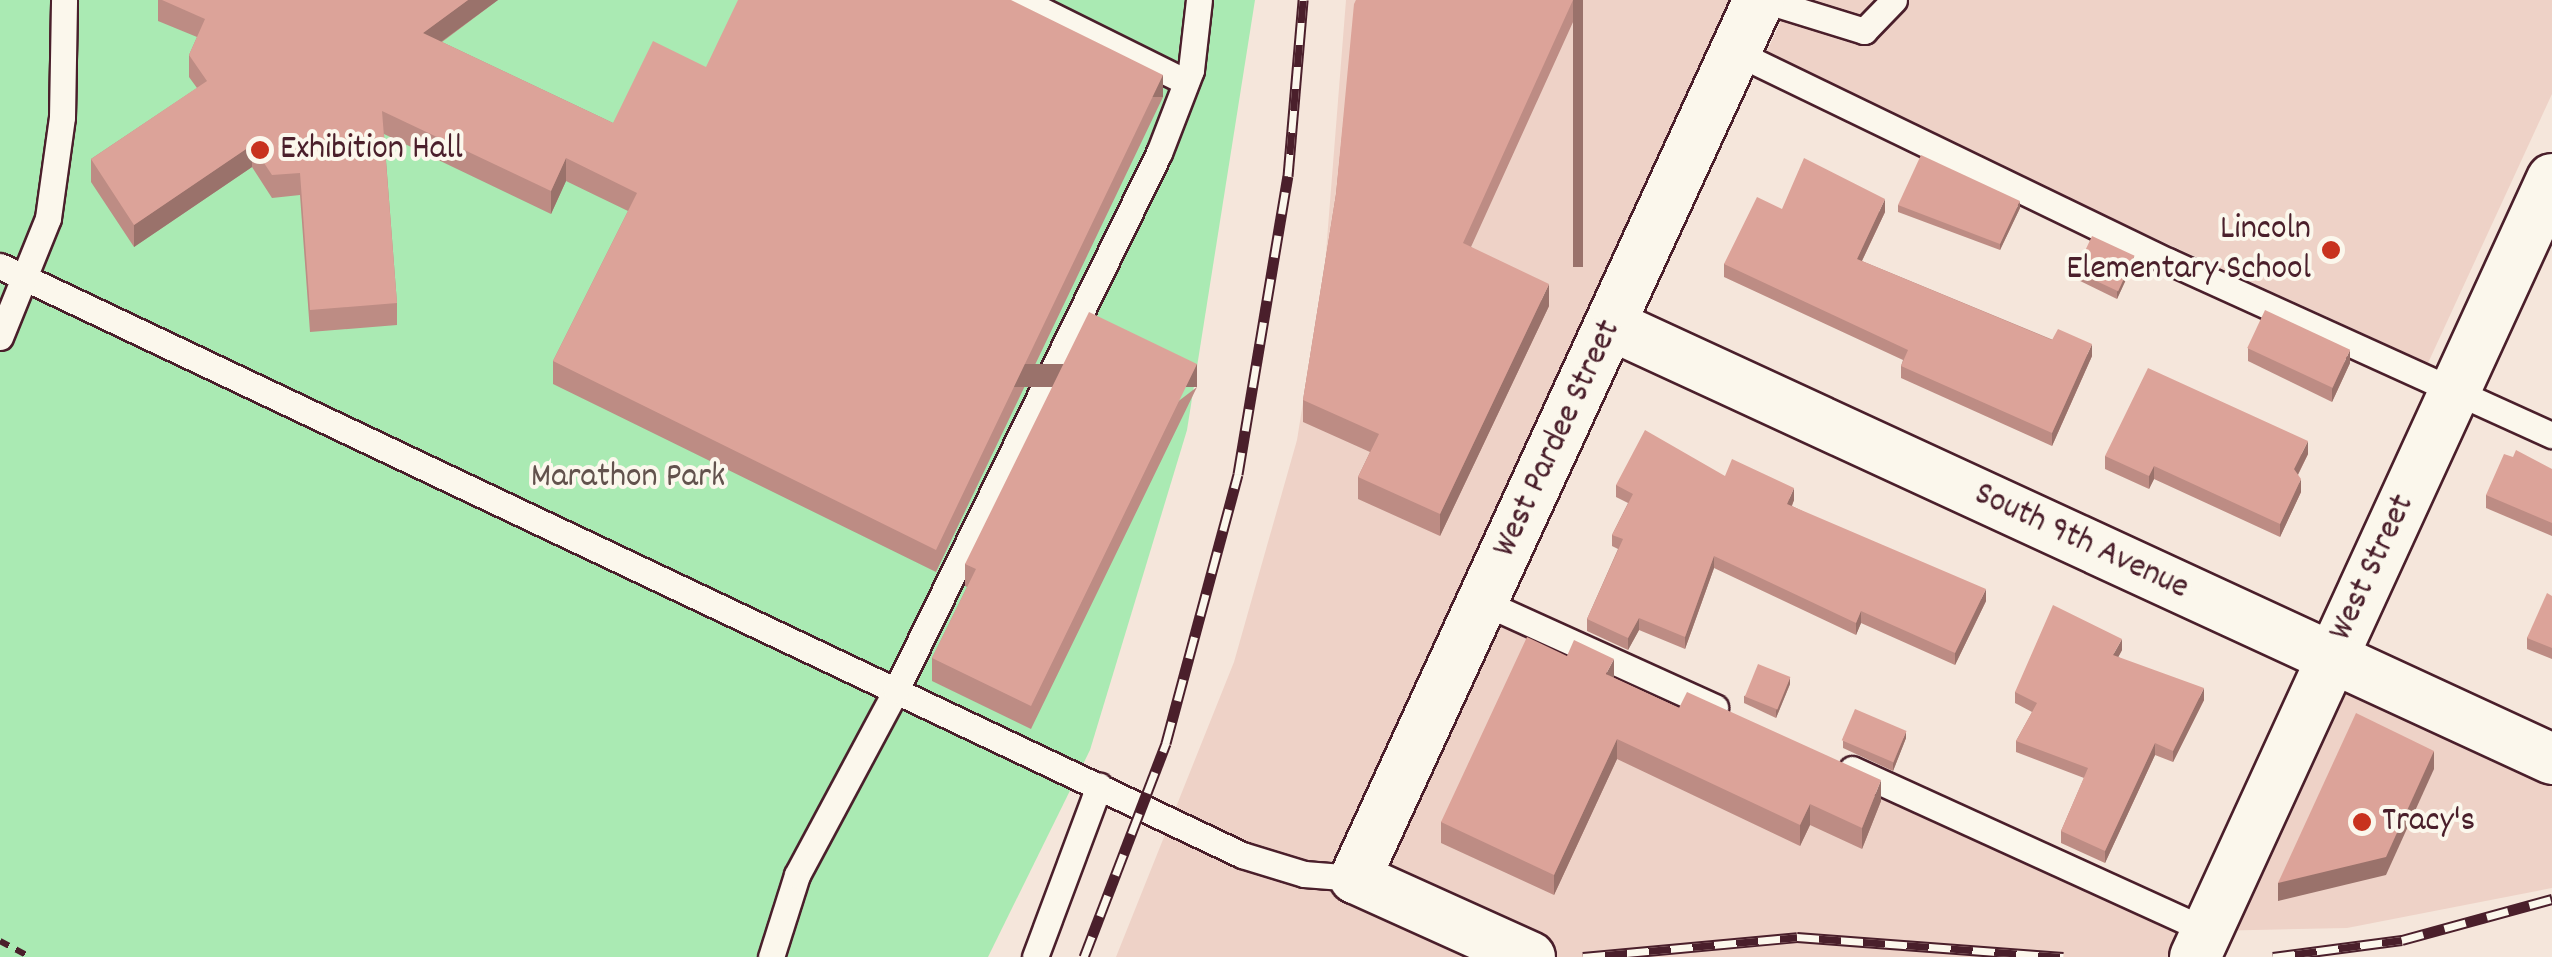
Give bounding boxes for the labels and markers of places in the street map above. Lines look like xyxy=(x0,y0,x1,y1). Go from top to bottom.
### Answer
place label: Exhibition Hall xyxy=(280,129,463,171)
marker: Exhibition Hall xyxy=(249,139,271,161)
place label: Lincoln Elementary School xyxy=(2066,209,2311,291)
marker: Lincoln Elementary School xyxy=(2320,239,2342,261)
place label: Tracy's xyxy=(2382,801,2475,843)
marker: Tracy's xyxy=(2351,811,2373,833)

